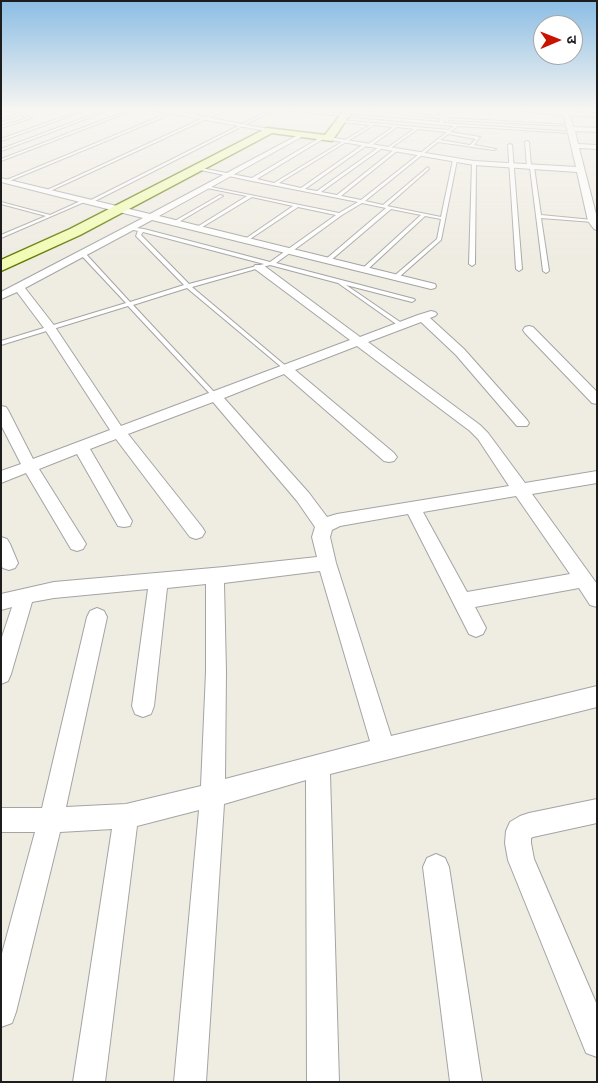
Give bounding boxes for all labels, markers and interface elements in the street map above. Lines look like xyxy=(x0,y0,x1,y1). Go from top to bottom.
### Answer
north arrow xyxy=(533,15,583,65)
text: उ xyxy=(564,35,581,44)

